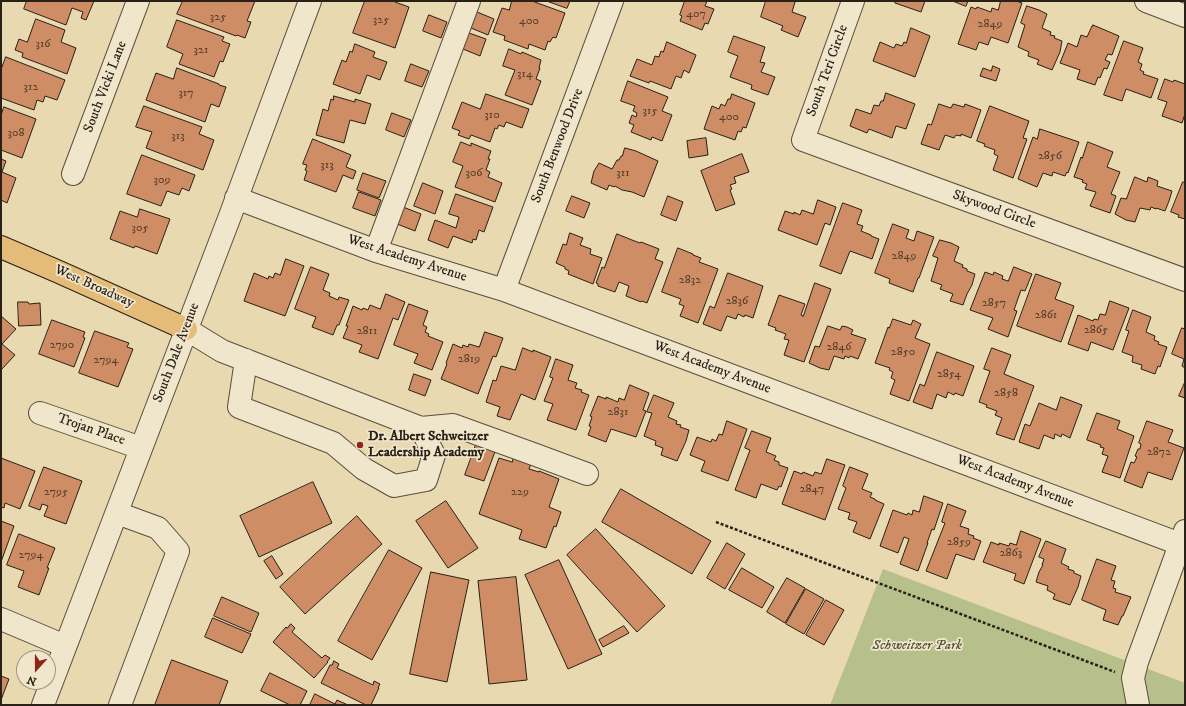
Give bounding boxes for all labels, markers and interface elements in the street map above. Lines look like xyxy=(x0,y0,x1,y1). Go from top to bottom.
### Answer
house number: 407 xyxy=(686,8,706,22)
house number: 325 xyxy=(210,11,226,25)
house number: 325 xyxy=(373,14,389,28)
house number: 400 xyxy=(519,15,539,29)
house number: 2849 xyxy=(978,18,1002,32)
street label: South Teri Circle xyxy=(804,23,852,119)
house number: 316 xyxy=(35,38,51,52)
street label: South Vicki Lane xyxy=(81,39,131,135)
house number: 321 xyxy=(194,44,208,58)
house number: 314 xyxy=(517,68,533,82)
house number: 312 xyxy=(24,81,38,95)
street label: South Benwood Drive xyxy=(528,86,588,206)
house number: 317 xyxy=(178,87,194,101)
house number: 315 xyxy=(643,105,657,119)
house number: 310 xyxy=(484,109,500,123)
house number: 400 xyxy=(719,111,739,125)
house number: 308 xyxy=(8,127,24,141)
house number: 313 xyxy=(171,130,185,144)
house number: 2856 xyxy=(1038,150,1062,164)
house number: 313 xyxy=(320,159,334,173)
house number: 306 xyxy=(465,167,483,181)
house number: 311 xyxy=(616,167,630,181)
house number: 309 xyxy=(154,174,170,188)
street label: Skywood Circle xyxy=(950,187,1038,233)
house number: 305 xyxy=(132,222,148,236)
street label: West Academy Avenue xyxy=(345,232,469,286)
house number: 2849 xyxy=(892,250,916,264)
street label: West Broadway xyxy=(52,262,136,312)
house number: 2832 xyxy=(679,274,701,288)
house number: 2836 xyxy=(726,295,748,309)
house number: 2857 xyxy=(982,297,1006,311)
street label: South Dale Avenue xyxy=(150,301,204,405)
house number: 2861 xyxy=(1035,309,1057,323)
house number: 2865 xyxy=(1084,324,1108,338)
house number: 2811 xyxy=(357,325,377,339)
street label: West Academy Avenue xyxy=(651,338,773,398)
house number: 2790 xyxy=(50,339,74,353)
house number: 2846 xyxy=(826,341,852,355)
house number: 2850 xyxy=(891,346,915,360)
house number: 2819 xyxy=(458,353,480,367)
house number: 2794 xyxy=(94,354,118,368)
house number: 2854 xyxy=(937,368,961,382)
house number: 2858 xyxy=(994,387,1018,401)
house number: 2831 xyxy=(608,406,628,420)
street label: Trojan Place xyxy=(55,411,127,449)
place label: Dr. Albert Schweitzer Leadership Academy xyxy=(368,429,488,462)
marker: Dr. Albert Schweitzer Leadership Academy xyxy=(355,440,365,450)
house number: 2872 xyxy=(1147,446,1171,460)
street label: West Academy Avenue xyxy=(954,452,1076,512)
house number: 2847 xyxy=(800,483,824,497)
house number: 2795 xyxy=(44,486,68,500)
house number: 229 xyxy=(511,486,529,500)
house number: 2859 xyxy=(947,536,971,550)
house number: 2863 xyxy=(1000,547,1022,561)
house number: 2794 xyxy=(19,549,43,563)
park label: Schweitzer Park xyxy=(872,638,962,654)
north arrow xyxy=(16,650,56,690)
text: N xyxy=(25,672,39,688)

